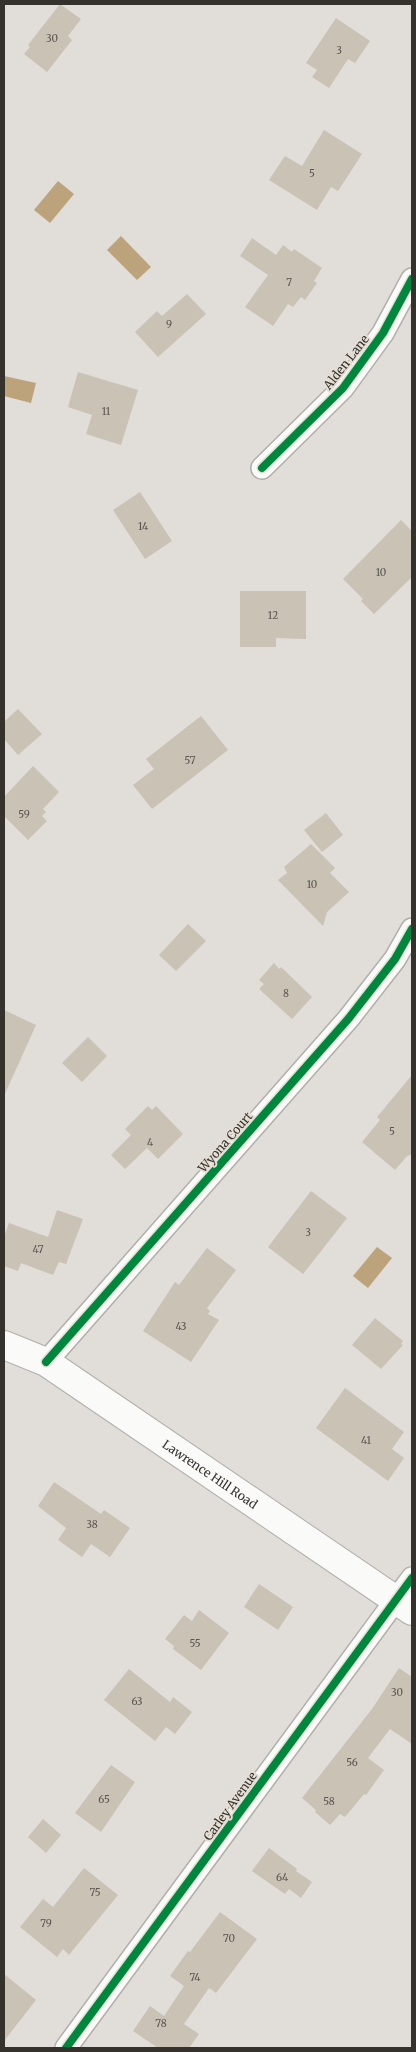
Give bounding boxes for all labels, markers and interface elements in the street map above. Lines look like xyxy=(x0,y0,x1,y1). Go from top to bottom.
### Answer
house number: 30 xyxy=(46,32,58,45)
house number: 3 xyxy=(336,44,342,57)
house number: 5 xyxy=(309,167,315,180)
house number: 7 xyxy=(286,276,292,289)
house number: 9 xyxy=(166,318,172,331)
street label: Alden Lane xyxy=(319,332,372,393)
house number: 11 xyxy=(102,405,111,418)
house number: 14 xyxy=(138,520,148,533)
house number: 10 xyxy=(376,566,386,579)
house number: 12 xyxy=(268,609,278,622)
house number: 57 xyxy=(184,754,196,767)
house number: 59 xyxy=(18,808,30,821)
house number: 10 xyxy=(307,878,317,891)
house number: 8 xyxy=(283,987,289,1000)
street label: Wyona Court xyxy=(194,1109,255,1176)
house number: 5 xyxy=(389,1125,395,1138)
house number: 4 xyxy=(147,1136,153,1149)
house number: 3 xyxy=(305,1226,311,1239)
house number: 47 xyxy=(33,1243,44,1256)
house number: 43 xyxy=(175,1320,187,1333)
house number: 41 xyxy=(361,1434,371,1447)
street label: Lawrence Hill Road xyxy=(160,1436,261,1511)
house number: 38 xyxy=(86,1518,98,1531)
house number: 55 xyxy=(189,1637,201,1650)
house number: 30 xyxy=(391,1686,403,1699)
house number: 63 xyxy=(131,1695,143,1708)
house number: 56 xyxy=(346,1756,358,1769)
street label: Carley Avenue xyxy=(200,1769,260,1843)
house number: 65 xyxy=(98,1793,110,1806)
house number: 58 xyxy=(323,1795,335,1808)
house number: 64 xyxy=(276,1871,288,1884)
house number: 75 xyxy=(89,1886,101,1899)
house number: 79 xyxy=(40,1917,52,1930)
house number: 70 xyxy=(223,1932,235,1945)
house number: 74 xyxy=(190,1971,201,1984)
house number: 78 xyxy=(155,2017,167,2030)

